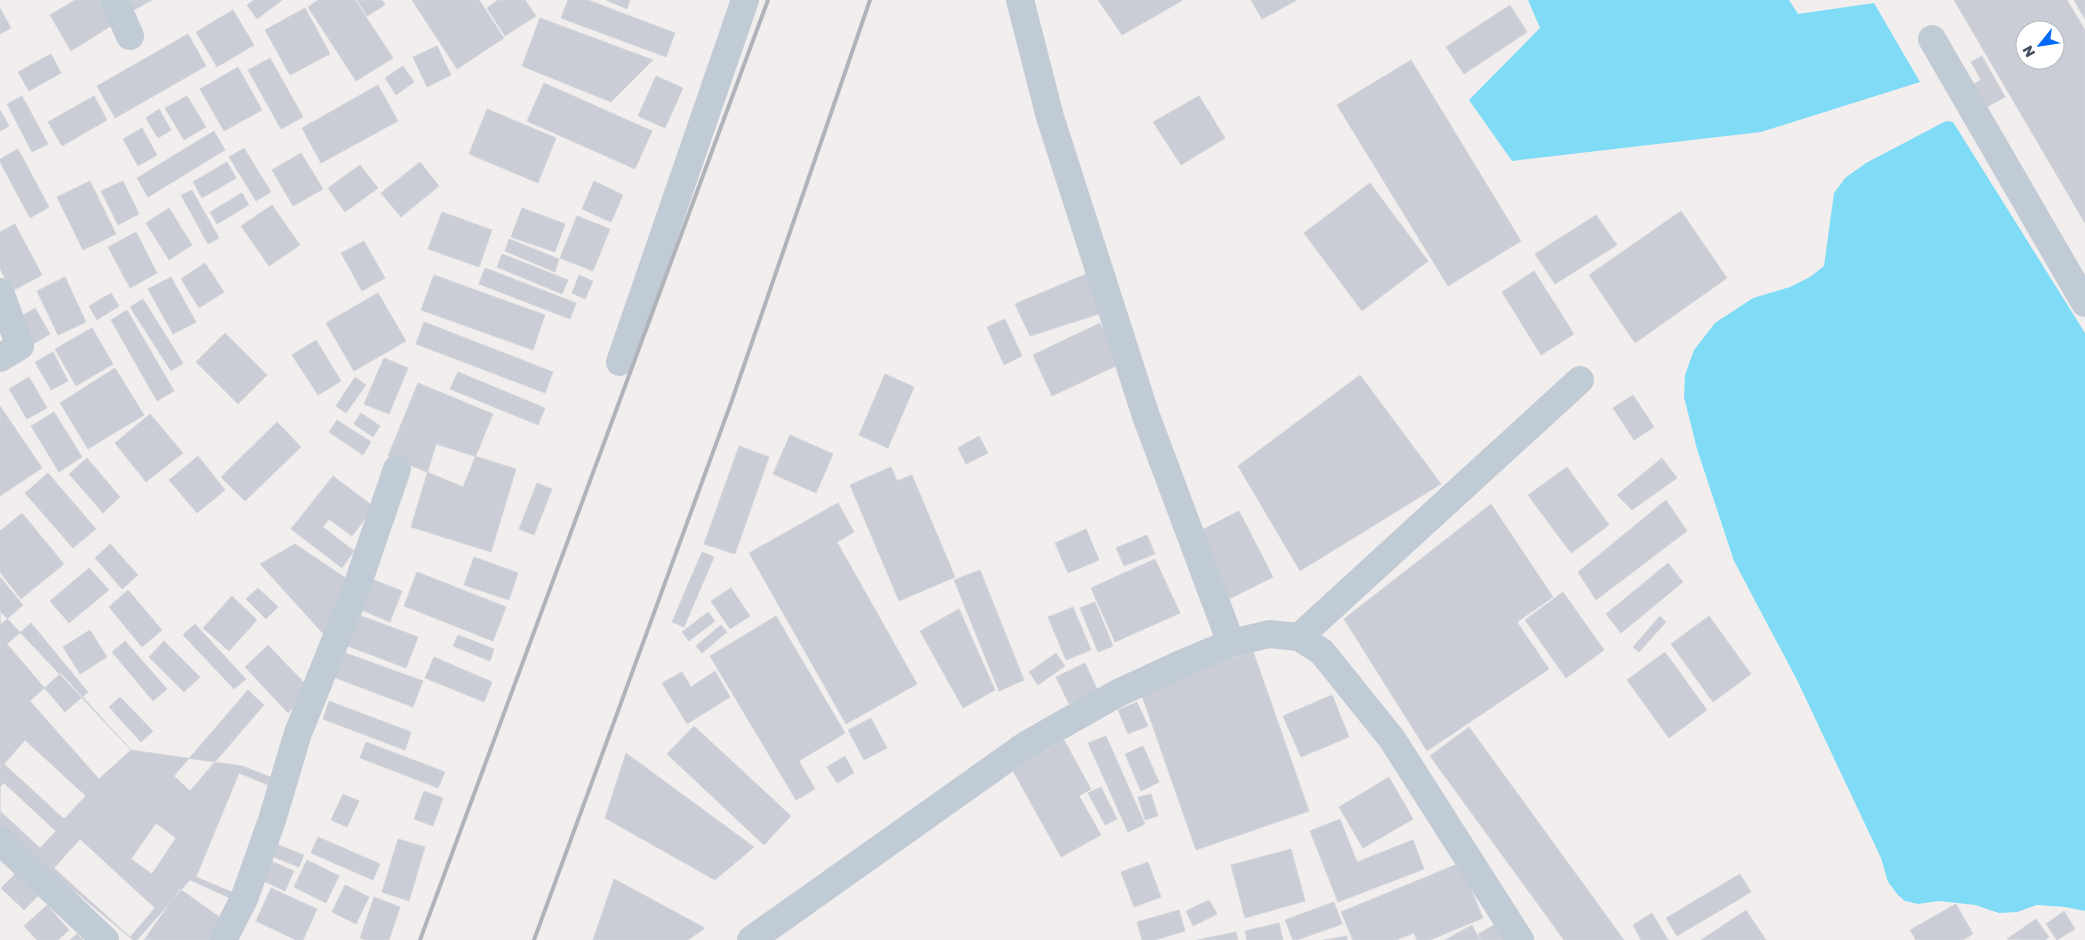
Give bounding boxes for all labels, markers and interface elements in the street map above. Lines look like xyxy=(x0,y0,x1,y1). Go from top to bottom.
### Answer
north arrow xyxy=(2015,20,2065,70)
text: N xyxy=(2018,43,2038,61)

